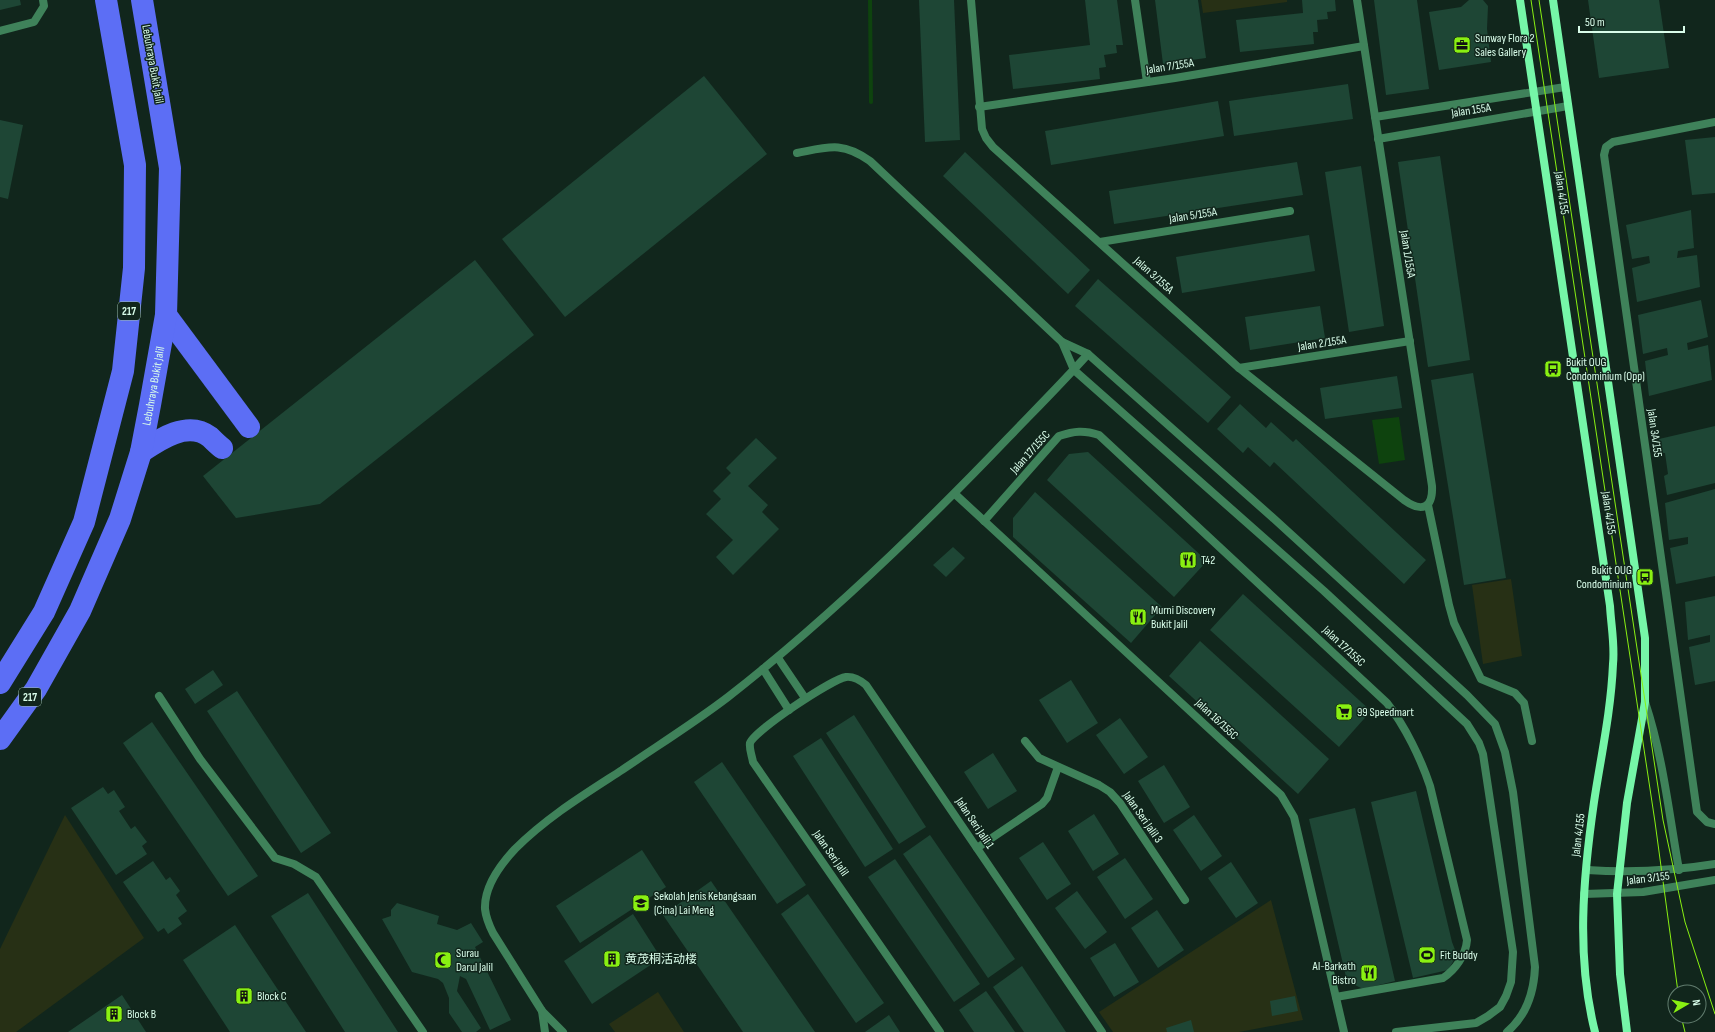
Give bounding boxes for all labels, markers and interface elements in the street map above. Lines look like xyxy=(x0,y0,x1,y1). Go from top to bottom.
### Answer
scale bar xyxy=(1579,8,1684,34)
text: 50 m xyxy=(1585,15,1605,30)
street label: Lebuhraya Bukit Jalil xyxy=(138,23,167,105)
place label: Sunway Flora 2 Sales Gallery xyxy=(1475,31,1534,60)
office icon: Sunway Flora 2 Sales Gallery xyxy=(1452,35,1472,55)
street label: Jalan 7/155A xyxy=(1144,55,1196,78)
street label: Jalan 155A xyxy=(1449,100,1493,121)
street label: Jalan 4/155 xyxy=(1551,170,1572,216)
street label: Jalan 5/155A xyxy=(1167,204,1219,227)
street label: Jalan 1/155A xyxy=(1396,228,1419,280)
street label: Jalan 3/155A xyxy=(1130,253,1177,298)
road number: 217 xyxy=(118,302,140,320)
street label: Jalan 2/155A xyxy=(1296,332,1348,355)
street label: Lebuhraya Bukit Jalil xyxy=(139,345,168,427)
place label: Bukit OUG Condominium (Opp) xyxy=(1566,355,1645,384)
bus stop icon: Bukit OUG Condominium (Opp) xyxy=(1543,359,1563,379)
street label: Jalan 3A/155 xyxy=(1644,407,1665,458)
street label: Jalan 17/155C xyxy=(1006,427,1054,478)
street label: Jalan 4/155 xyxy=(1598,490,1619,536)
restaurant icon: T42 xyxy=(1178,550,1198,570)
place label: T42 xyxy=(1201,553,1215,568)
place label: Bukit OUG Condominium xyxy=(1576,563,1632,592)
bus stop icon: Bukit OUG Condominium xyxy=(1635,567,1655,587)
place label: Murni Discovery Bukit Jalil xyxy=(1151,603,1216,632)
restaurant icon: Murni Discovery Bukit Jalil xyxy=(1128,607,1148,627)
street label: Jalan 17/155C xyxy=(1318,622,1368,670)
road number: 217 xyxy=(19,688,41,706)
street label: Jalan 16/155C xyxy=(1191,695,1241,743)
supermarket icon: 99 Speedmart xyxy=(1334,702,1354,722)
place label: 99 Speedmart xyxy=(1357,705,1414,720)
street label: Jalan Seri Jalil 3 xyxy=(1119,788,1166,846)
street label: Jalan Seri Jalil 1 xyxy=(951,794,998,852)
street label: Jalan 4/155 xyxy=(1568,812,1589,858)
street label: Jalan Seri Jalil xyxy=(809,827,852,879)
street label: Jalan 3/155 xyxy=(1625,868,1671,889)
place label: Sekolah Jenis Kebangsaan (Cina) Lai Meng xyxy=(654,889,756,918)
school or university icon: Sekolah Jenis Kebangsaan (Cina) Lai Meng xyxy=(631,893,651,913)
sports icon: Fit Buddy xyxy=(1417,945,1437,965)
place label: Surau Darul Jalil xyxy=(456,946,493,975)
place label: Fit Buddy xyxy=(1440,948,1478,963)
building icon: 黄茂桐活动楼 xyxy=(602,949,622,969)
mosque icon: Surau Darul Jalil xyxy=(433,950,453,970)
place label: 黄茂桐活动楼 xyxy=(625,952,697,967)
place label: Al-Barkath Bistro xyxy=(1312,959,1356,988)
restaurant icon: Al-Barkath Bistro xyxy=(1359,963,1379,983)
north arrow xyxy=(1667,984,1707,1024)
building icon: Block C xyxy=(234,986,254,1006)
place label: Block C xyxy=(257,989,287,1004)
text: N xyxy=(1690,999,1703,1007)
building icon: Block B xyxy=(104,1004,124,1024)
place label: Block B xyxy=(127,1007,156,1022)

